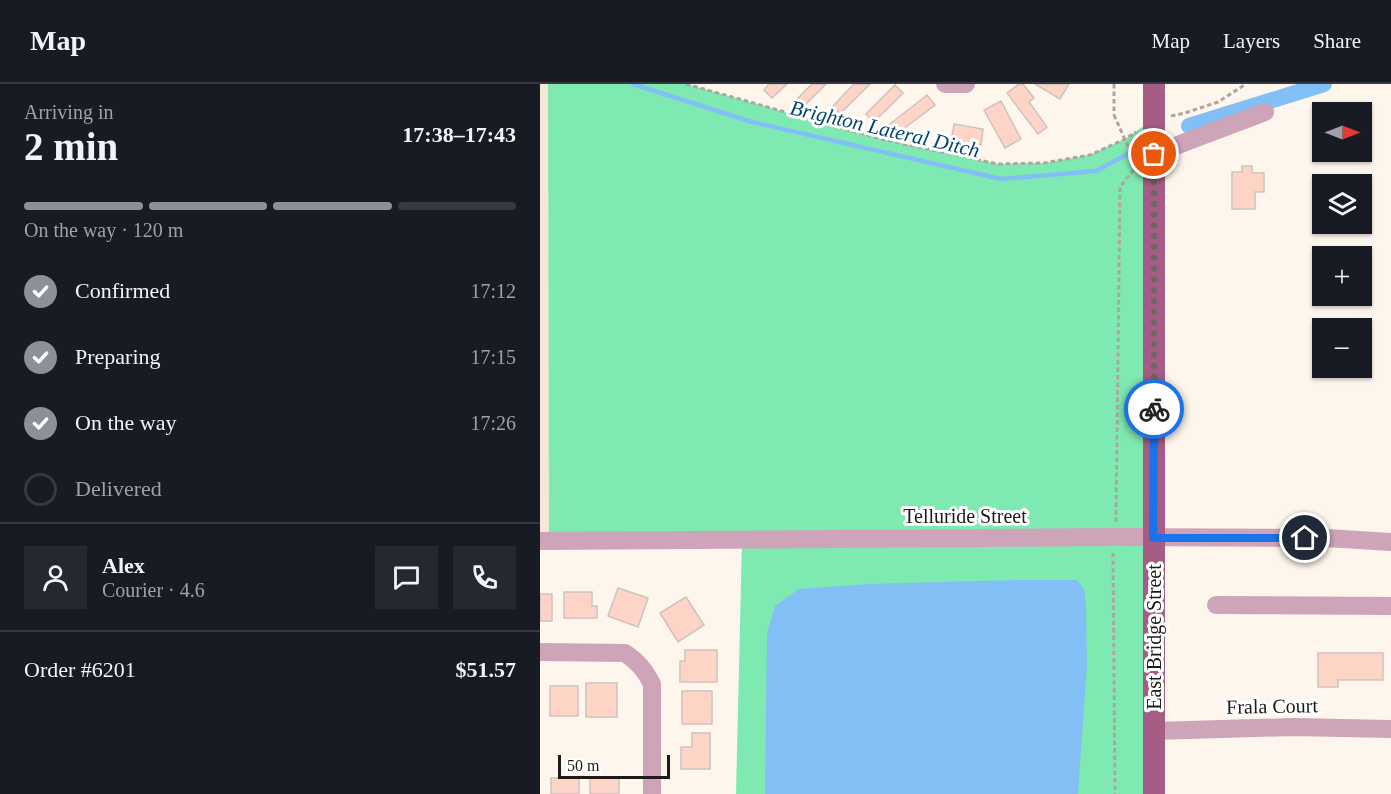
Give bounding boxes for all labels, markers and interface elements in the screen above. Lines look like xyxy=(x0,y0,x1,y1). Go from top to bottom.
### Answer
text: Map xyxy=(30,25,86,56)
text: Map xyxy=(1152,29,1190,53)
text: Layers xyxy=(1223,29,1280,53)
text: Share xyxy=(1313,29,1361,53)
water label: Brighton Lateral Ditch xyxy=(788,96,982,162)
text: Arriving in xyxy=(24,101,113,123)
north arrow xyxy=(1312,102,1372,162)
map controls xyxy=(1312,102,1372,378)
text: 17:38–17:43 xyxy=(402,122,516,147)
text: 2 min xyxy=(24,125,118,168)
pin xyxy=(1128,128,1179,179)
icon: bag xyxy=(1137,137,1170,170)
button: layers xyxy=(1312,174,1372,234)
text: On the way · 120 m xyxy=(24,219,183,241)
button: + xyxy=(1312,246,1372,306)
icon: check xyxy=(24,275,57,308)
text: Confirmed xyxy=(75,278,170,303)
text: 17:12 xyxy=(470,280,516,302)
button: − xyxy=(1312,318,1372,378)
icon: check xyxy=(24,341,57,374)
text: Preparing xyxy=(75,344,161,369)
text: 17:15 xyxy=(470,346,516,368)
courier xyxy=(1124,379,1184,439)
icon: bike xyxy=(1138,393,1171,426)
icon: check xyxy=(24,407,57,440)
text: On the way xyxy=(75,410,176,435)
text: 17:26 xyxy=(470,412,516,434)
text: Delivered xyxy=(75,476,162,501)
street label: Telluride Street xyxy=(903,505,1027,527)
pin xyxy=(1279,512,1330,563)
icon: home xyxy=(1288,521,1321,554)
button: person xyxy=(24,546,87,609)
button: chat xyxy=(375,546,438,609)
button: phone xyxy=(453,546,516,609)
text: Alex xyxy=(102,553,145,578)
street label: East Bridge Street xyxy=(1143,564,1166,710)
text: Courier · 4.6 xyxy=(102,579,205,601)
text: Order #6201 xyxy=(24,657,136,682)
text: $51.57 xyxy=(456,657,516,682)
street label: Frala Court xyxy=(1226,694,1318,718)
scale bar xyxy=(558,752,670,780)
text: 50 m xyxy=(567,757,599,774)

